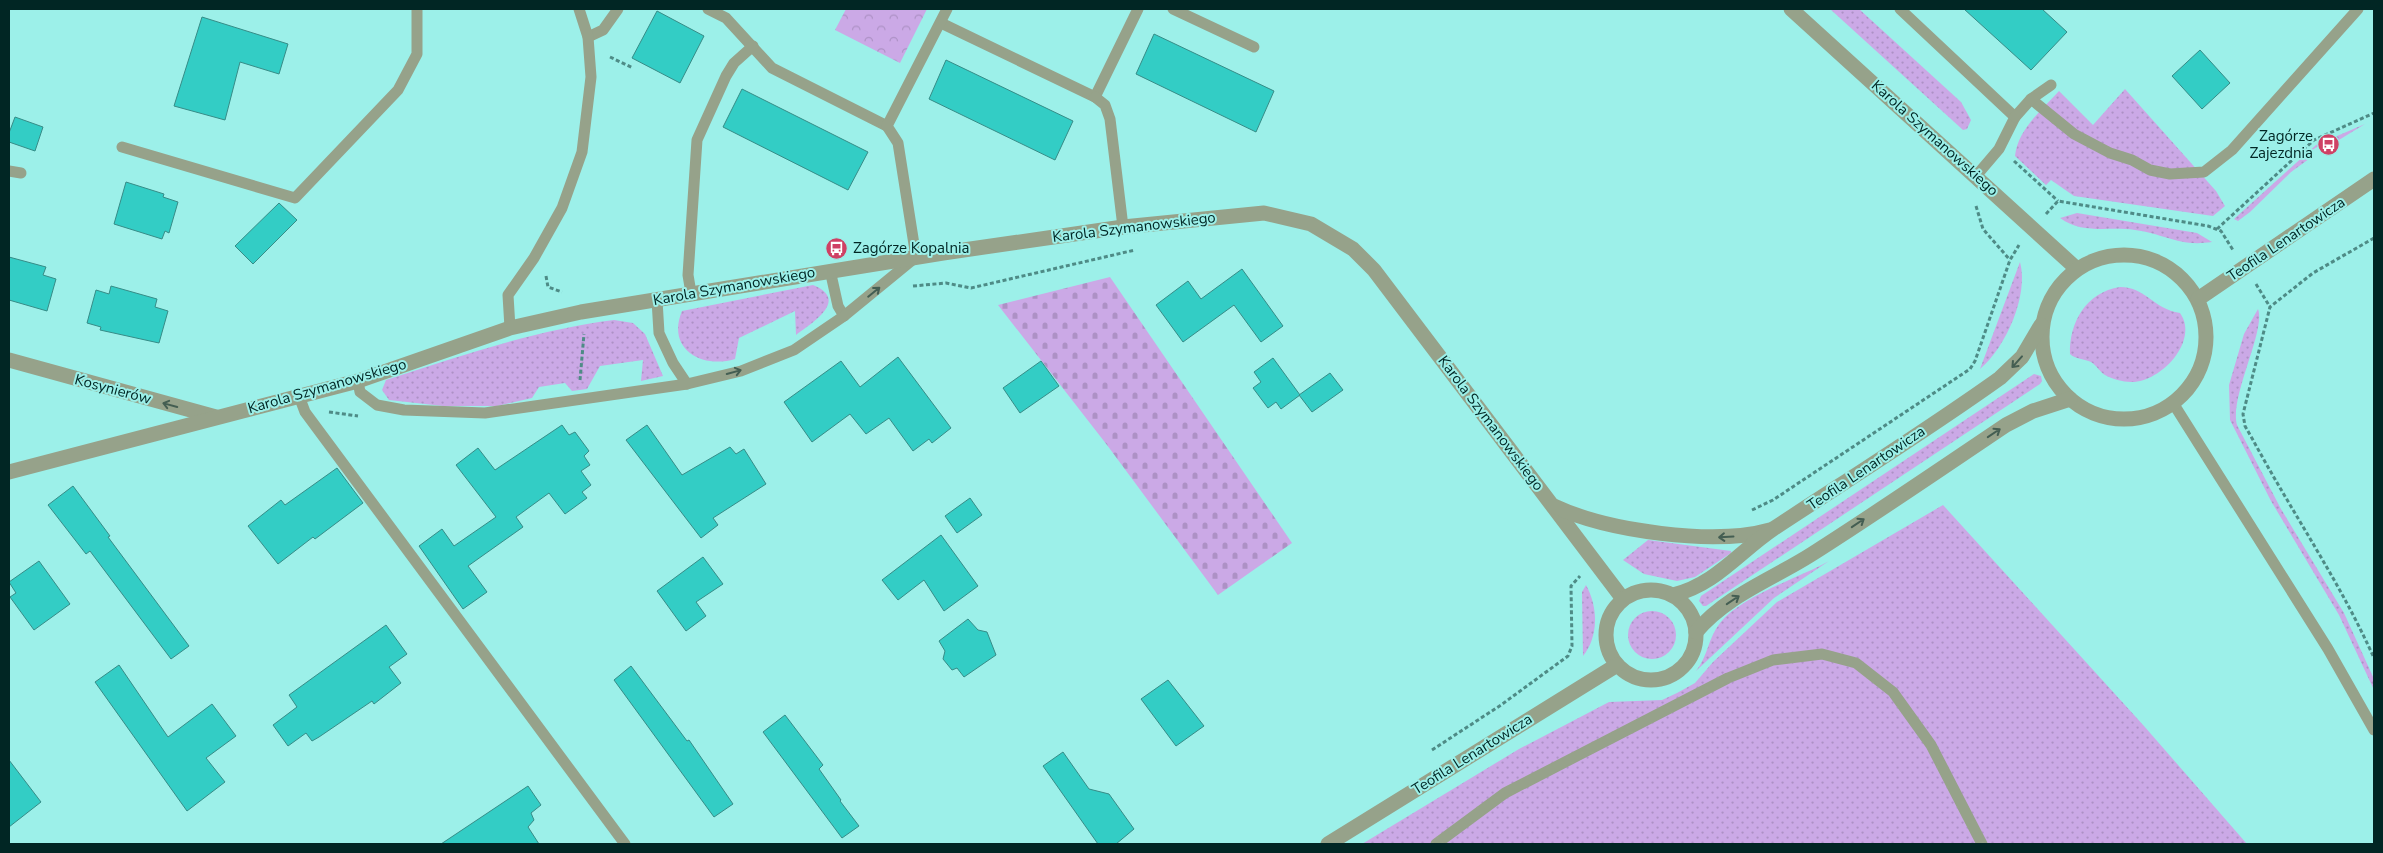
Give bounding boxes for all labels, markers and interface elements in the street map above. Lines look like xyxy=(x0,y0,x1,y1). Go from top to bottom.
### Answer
street label: Karola Szymanowskiego xyxy=(1867,76,2003,200)
place label: Zagórze Zajezdnia xyxy=(2249,126,2313,163)
bus stop icon: Zagórze Zajezdnia xyxy=(2317,133,2341,157)
street label: Teofila Lenartowicza xyxy=(2223,192,2349,286)
street label: Karola Szymanowskiego xyxy=(1051,207,1217,247)
bus stop icon: Zagórze Kopalnia xyxy=(825,236,849,260)
place label: Zagórze Kopalnia xyxy=(853,238,969,258)
street label: Karola Szymanowskiego xyxy=(651,262,817,310)
one-way arrow xyxy=(867,286,880,297)
street label: Karola Szymanowskiego xyxy=(1434,351,1548,495)
street label: Karola Szymanowskiego xyxy=(245,354,409,418)
one-way arrow xyxy=(2011,356,2023,369)
one-way arrow xyxy=(726,367,742,376)
street label: Kosynierów xyxy=(73,369,154,409)
one-way arrow xyxy=(163,399,179,409)
street label: Teofila Lenartowicza xyxy=(1803,421,1929,515)
one-way arrow xyxy=(1986,428,2000,438)
one-way arrow xyxy=(1851,518,1865,528)
one-way arrow xyxy=(1718,533,1734,542)
one-way arrow xyxy=(1726,595,1740,605)
street label: Teofila Lenartowicza xyxy=(1408,709,1536,799)

